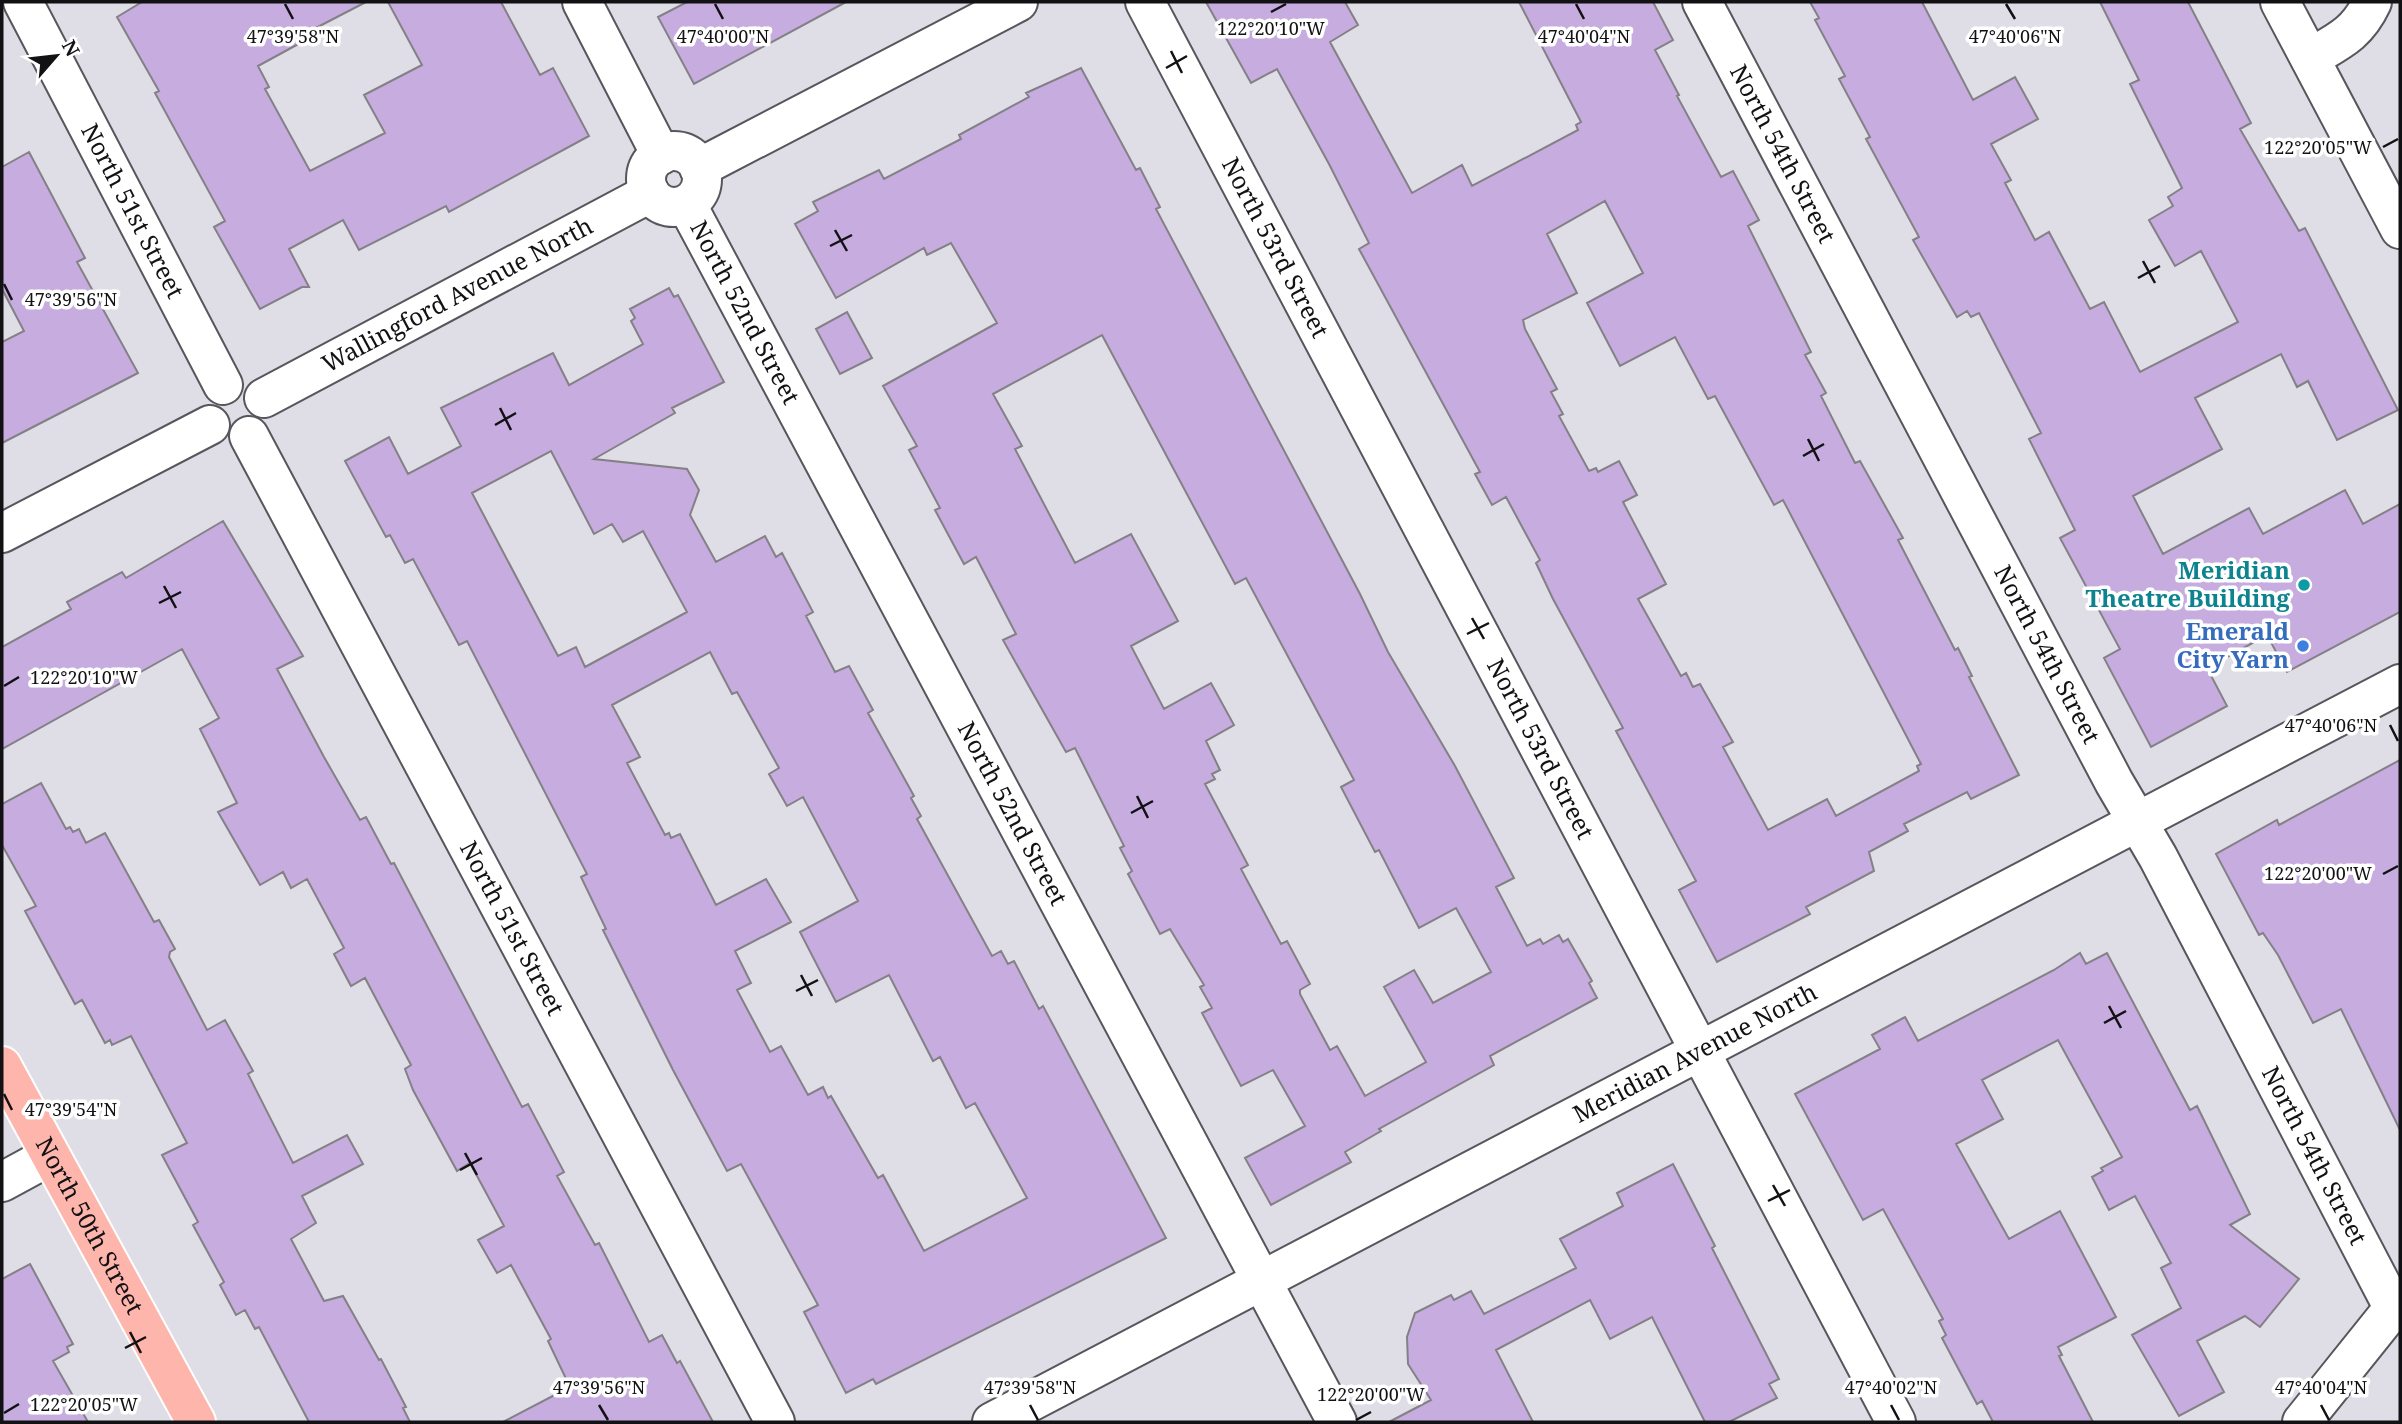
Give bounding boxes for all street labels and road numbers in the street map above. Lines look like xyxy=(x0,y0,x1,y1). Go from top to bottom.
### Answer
street label: North 54th Street xyxy=(1723,58,1844,248)
street label: North 51st Street xyxy=(74,117,193,304)
street label: North 53rd Street xyxy=(1215,151,1338,343)
street label: Wallingford Avenue North xyxy=(316,208,598,379)
street label: North 52nd Street xyxy=(683,214,808,410)
street label: North 54th Street xyxy=(1987,559,2109,749)
street label: North 53rd Street xyxy=(1480,652,1603,844)
street label: North 52nd Street xyxy=(951,715,1076,911)
street label: North 51st Street xyxy=(453,835,573,1020)
street label: Meridian Avenue North xyxy=(1567,974,1822,1130)
street label: North 54th Street xyxy=(2255,1060,2376,1250)
street label: North 50th Street xyxy=(29,1131,152,1320)

